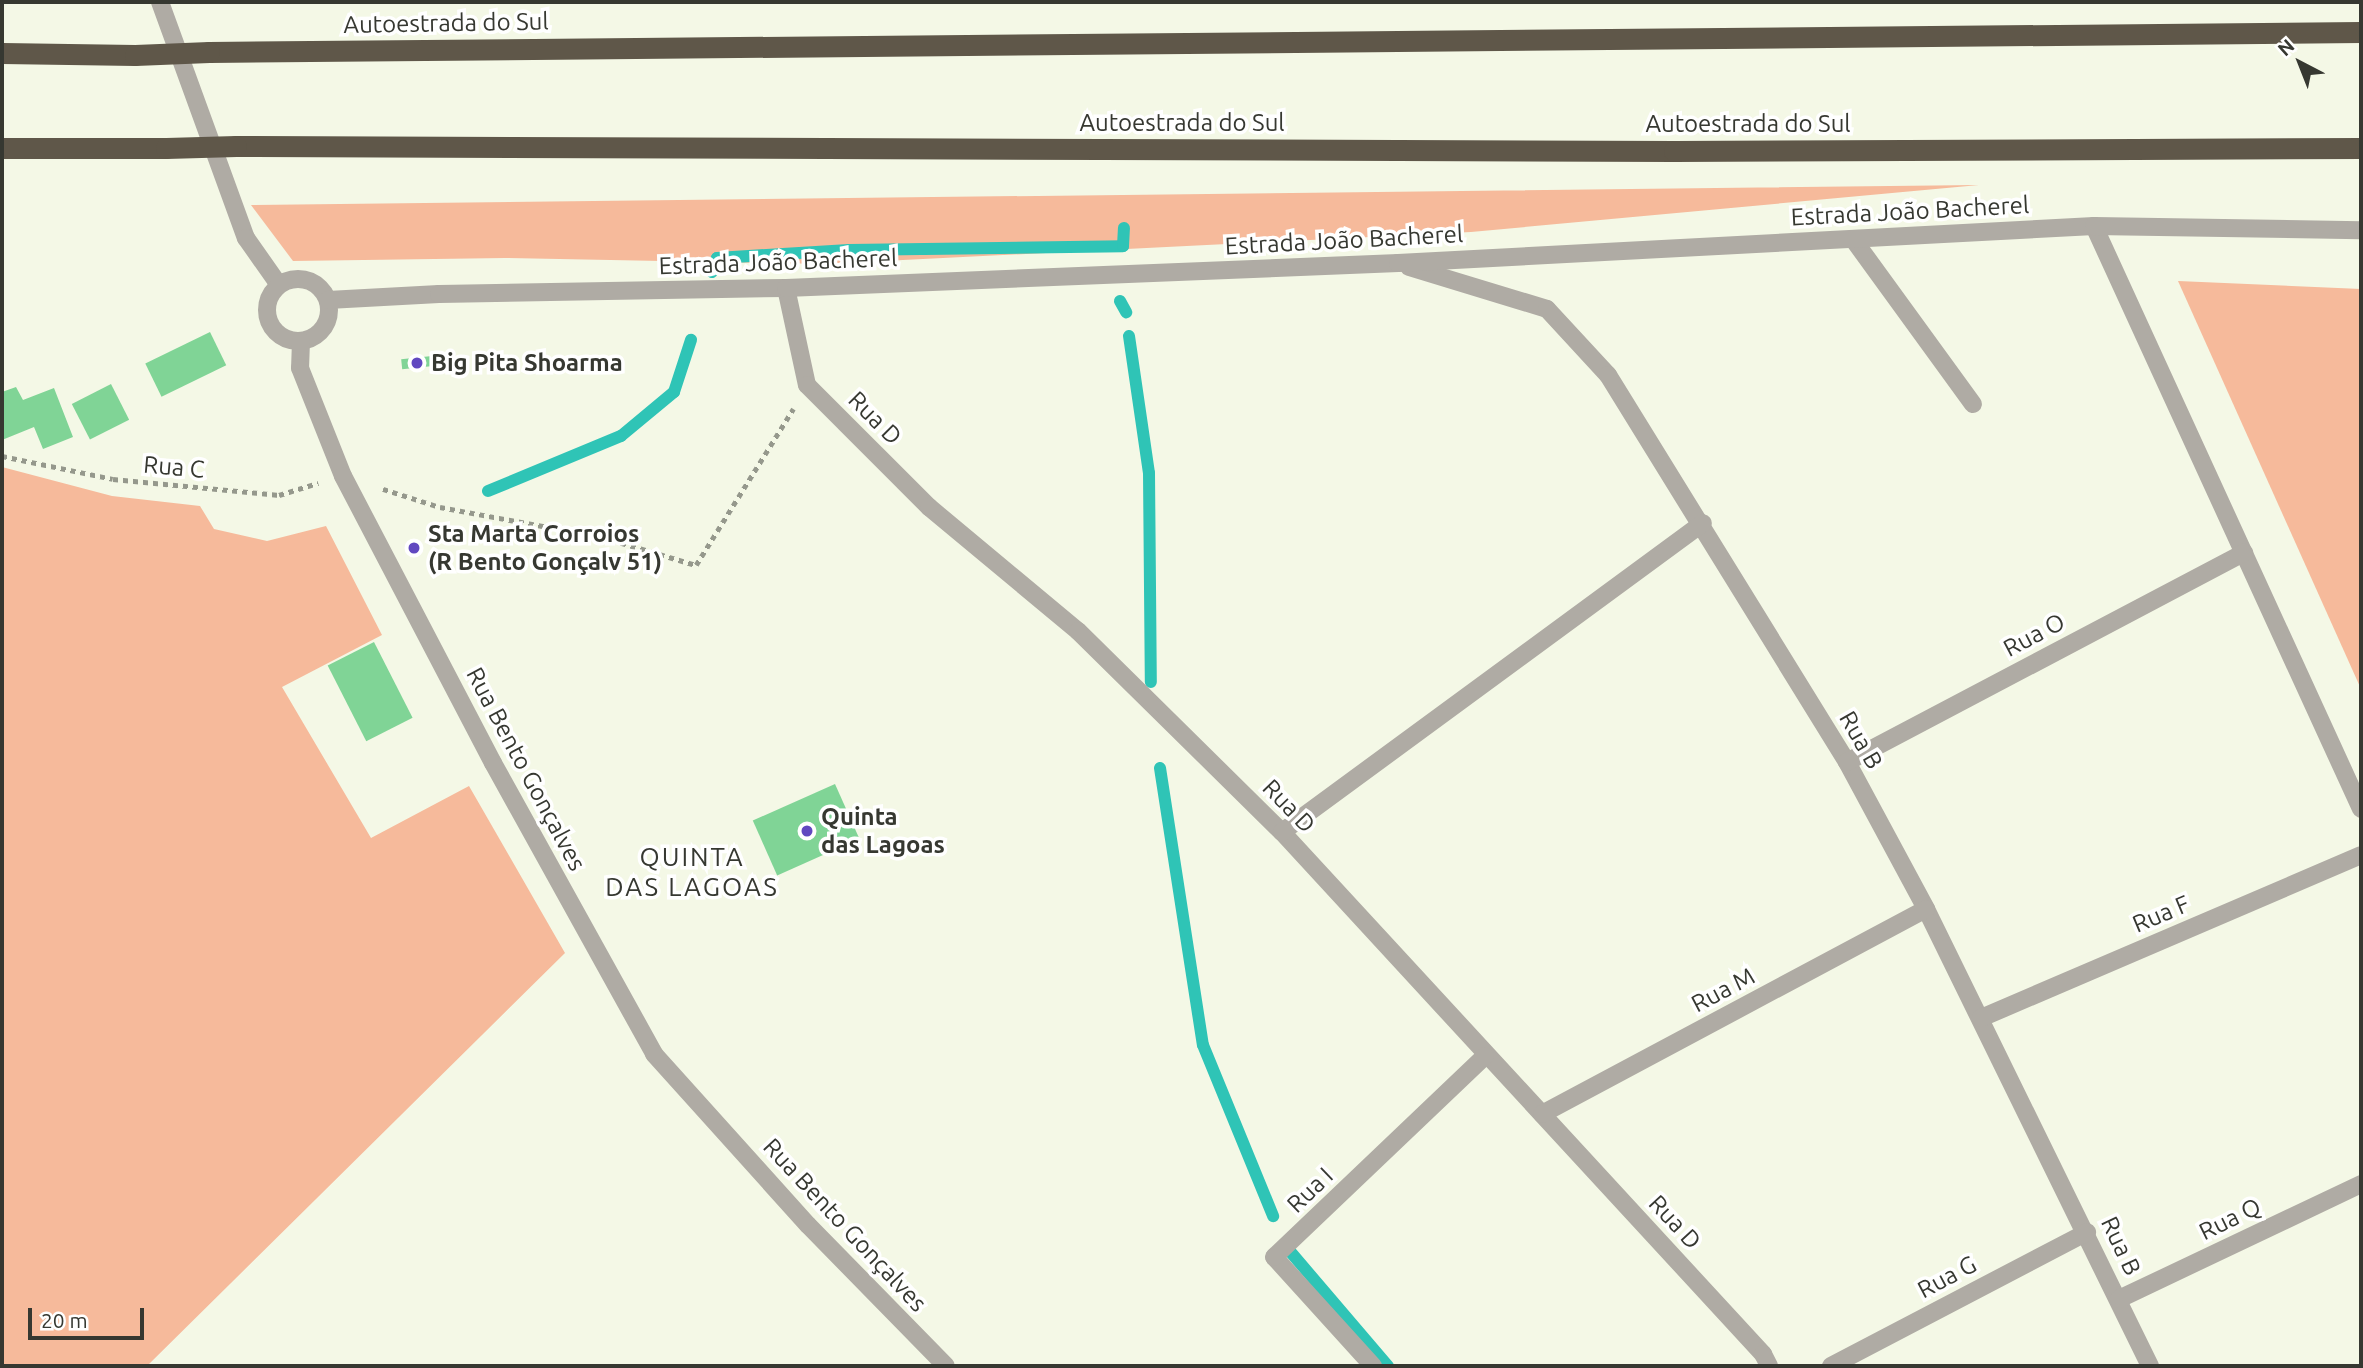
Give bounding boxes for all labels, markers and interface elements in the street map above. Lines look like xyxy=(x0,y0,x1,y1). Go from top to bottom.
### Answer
street label: Autoestrada do Sul xyxy=(343,7,549,39)
north arrow xyxy=(2265,28,2335,98)
text: N xyxy=(2273,34,2299,60)
street label: Autoestrada do Sul xyxy=(1079,109,1285,137)
street label: Autoestrada do Sul xyxy=(1645,110,1851,138)
street label: Estrada João Bacherel xyxy=(1790,190,2030,232)
street label: Estrada João Bacherel xyxy=(1224,219,1464,261)
street label: Estrada João Bacherel xyxy=(658,243,898,281)
place label: Big Pita Shoarma xyxy=(431,349,623,377)
marker: Big Pita Shoarma xyxy=(409,355,425,371)
street label: Rua D xyxy=(842,385,908,451)
street label: Rua C xyxy=(142,450,206,484)
place label: Sta Marta Corroios (R Bento Gonçalv 51) xyxy=(428,520,662,576)
marker: Sta Marta Corroios (R Bento Gonçalv 51) xyxy=(406,540,422,556)
street label: Rua O xyxy=(1998,607,2070,663)
street label: Rua Bento Gonçalves xyxy=(460,662,592,876)
street label: Rua B xyxy=(1833,706,1889,774)
street label: Rua D xyxy=(1257,773,1321,839)
place label: Quinta das Lagoas xyxy=(821,803,945,859)
marker: Quinta das Lagoas xyxy=(799,823,815,839)
district label: QUINTA DAS LAGOAS xyxy=(606,841,778,903)
street label: Rua F xyxy=(2128,889,2194,939)
street label: Rua M xyxy=(1687,961,1759,1019)
street label: Rua Bento Gonçalves xyxy=(757,1132,933,1318)
street label: Rua I xyxy=(1281,1161,1339,1219)
street label: Rua D xyxy=(1643,1189,1707,1255)
street label: Rua Q xyxy=(2194,1192,2266,1246)
street label: Rua B xyxy=(2095,1212,2147,1280)
street label: Rua G xyxy=(1913,1250,1981,1304)
scale bar xyxy=(32,1294,147,1338)
text: 20 m xyxy=(41,1308,88,1332)

